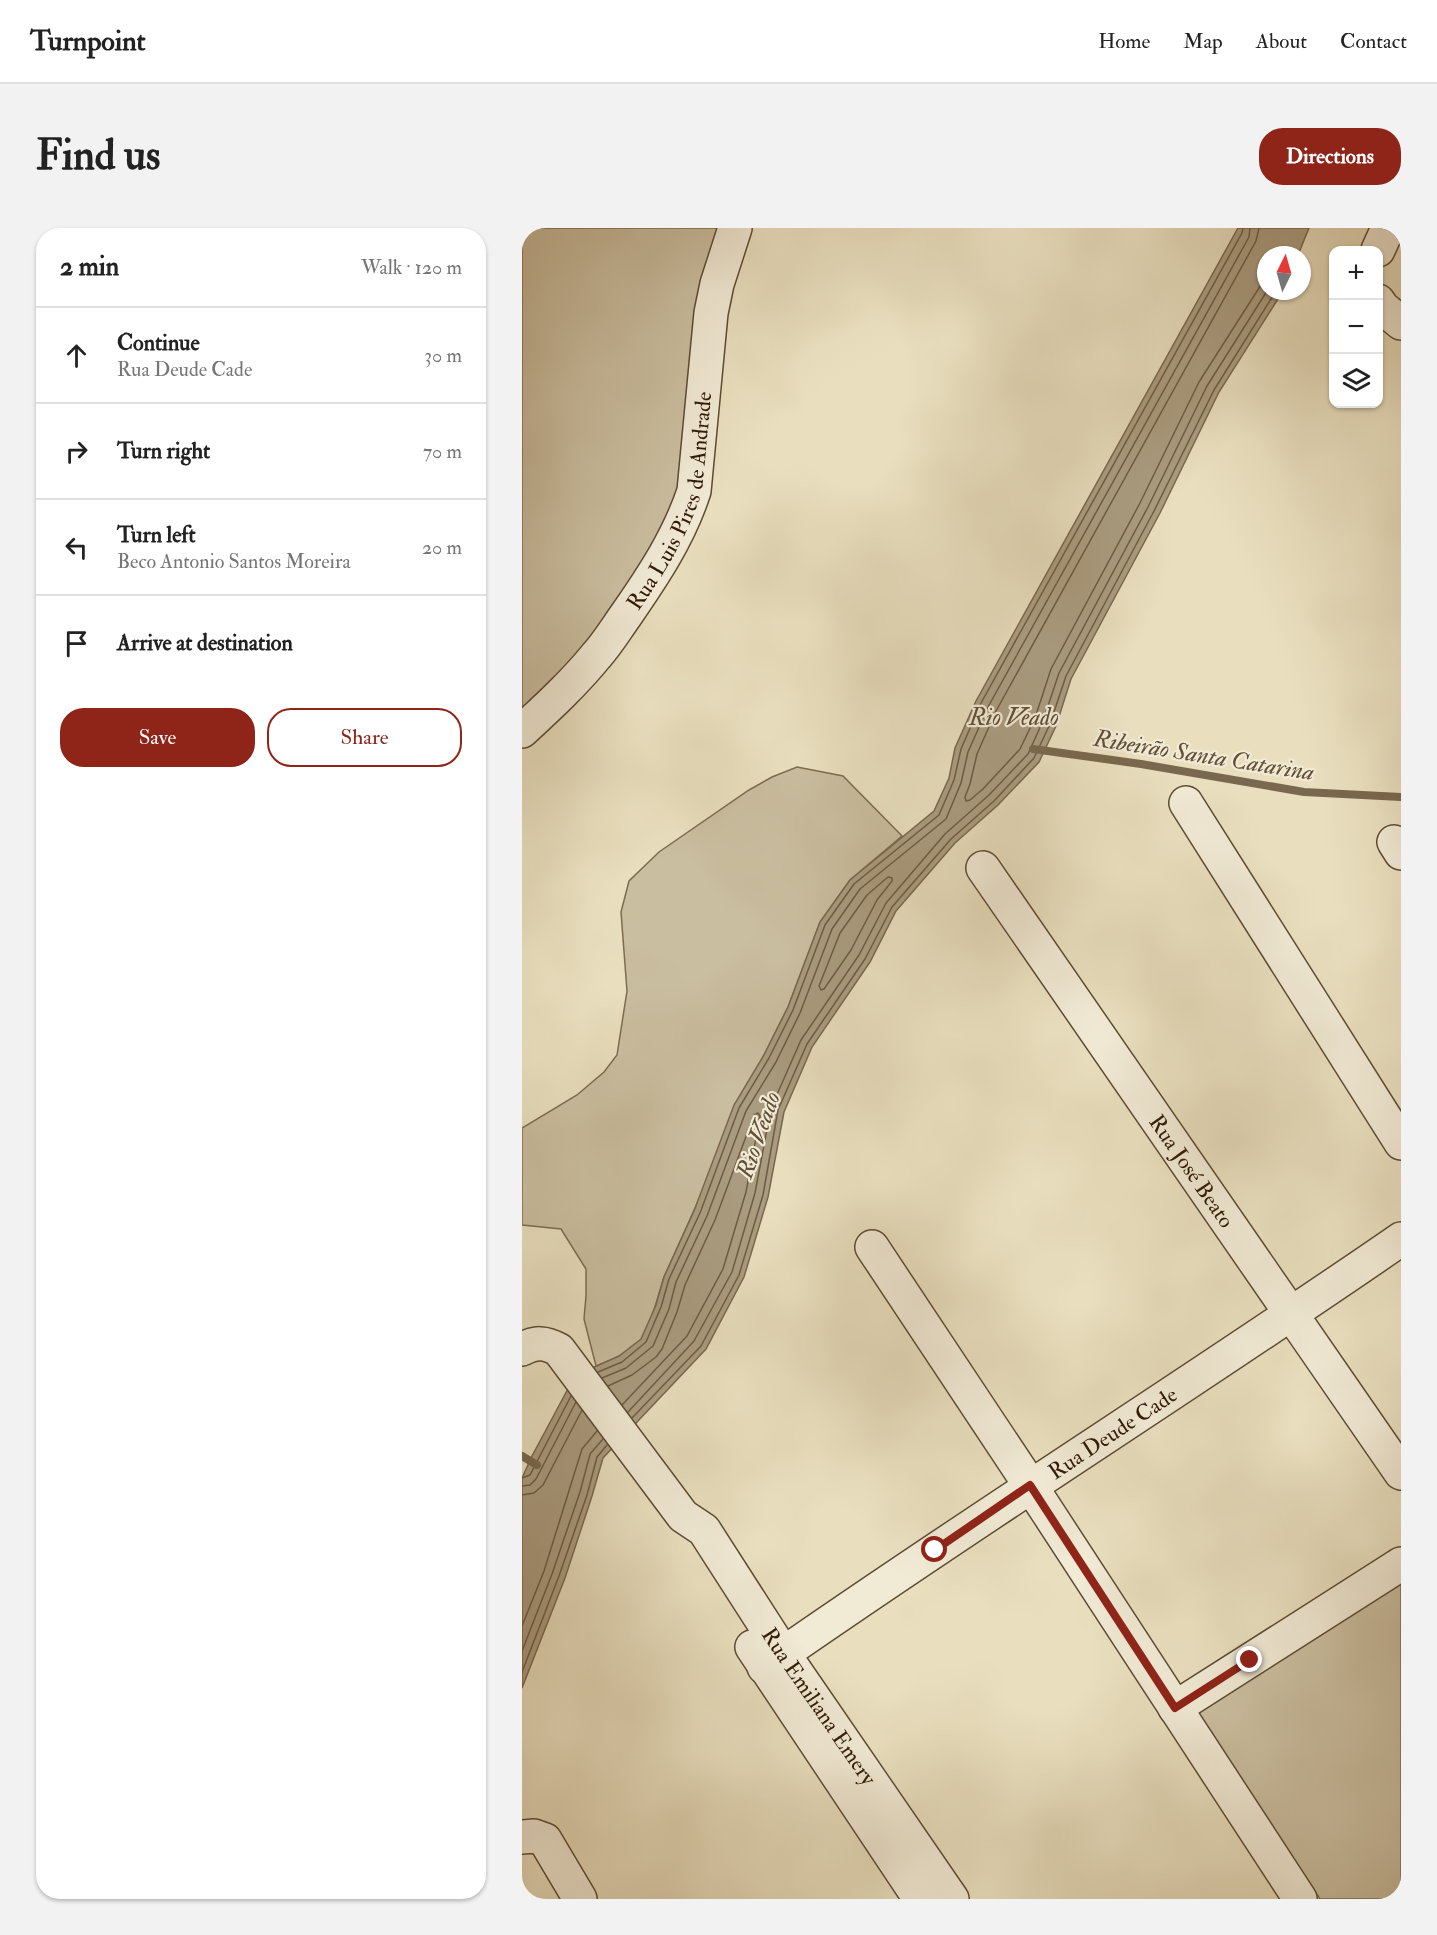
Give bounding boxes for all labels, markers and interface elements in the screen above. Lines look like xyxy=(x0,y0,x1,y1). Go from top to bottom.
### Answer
text: Turnpoint xyxy=(30,24,146,59)
text: Home xyxy=(1098,28,1150,55)
text: Map xyxy=(1183,28,1223,55)
text: About xyxy=(1256,28,1307,55)
text: Contact xyxy=(1340,28,1407,55)
button: Directions xyxy=(1259,128,1401,185)
text: Find us xyxy=(36,130,160,182)
north arrow xyxy=(1257,246,1311,300)
map controls xyxy=(1329,246,1383,408)
button: + xyxy=(1329,246,1383,300)
text: 2 min xyxy=(60,251,119,283)
text: Walk · 120 m xyxy=(361,255,462,280)
button: − xyxy=(1329,300,1383,354)
text: Continue xyxy=(117,329,200,357)
icon: ahead xyxy=(60,339,93,372)
text: 30 m xyxy=(424,343,462,368)
button: layers xyxy=(1329,354,1383,408)
text: Rua Deude Cade xyxy=(117,357,252,382)
street label: Rua Luis Pires de Andrade xyxy=(621,390,718,616)
icon: right xyxy=(60,435,93,468)
text: Turn right xyxy=(117,437,210,465)
text: 70 m xyxy=(423,439,462,464)
text: Turn left xyxy=(117,521,196,549)
icon: left xyxy=(60,531,93,564)
text: 20 m xyxy=(422,535,462,560)
text: Beco Antonio Santos Moreira xyxy=(117,549,351,574)
icon: arrive xyxy=(60,627,93,660)
text: Arrive at destination xyxy=(117,629,293,657)
water label: Rio Veado xyxy=(968,702,1059,733)
button: Save xyxy=(60,708,255,767)
button: Share xyxy=(267,708,462,767)
water label: Ribeirão Santa Catarina xyxy=(1091,723,1316,788)
water label: Rio Veado xyxy=(729,1088,788,1184)
street label: Rua José Beato xyxy=(1142,1109,1240,1233)
street label: Rua Deude Cade xyxy=(1043,1381,1183,1486)
route start xyxy=(921,1536,947,1562)
street label: Rua Emiliana Emery xyxy=(755,1622,883,1791)
route end xyxy=(1236,1646,1262,1672)

